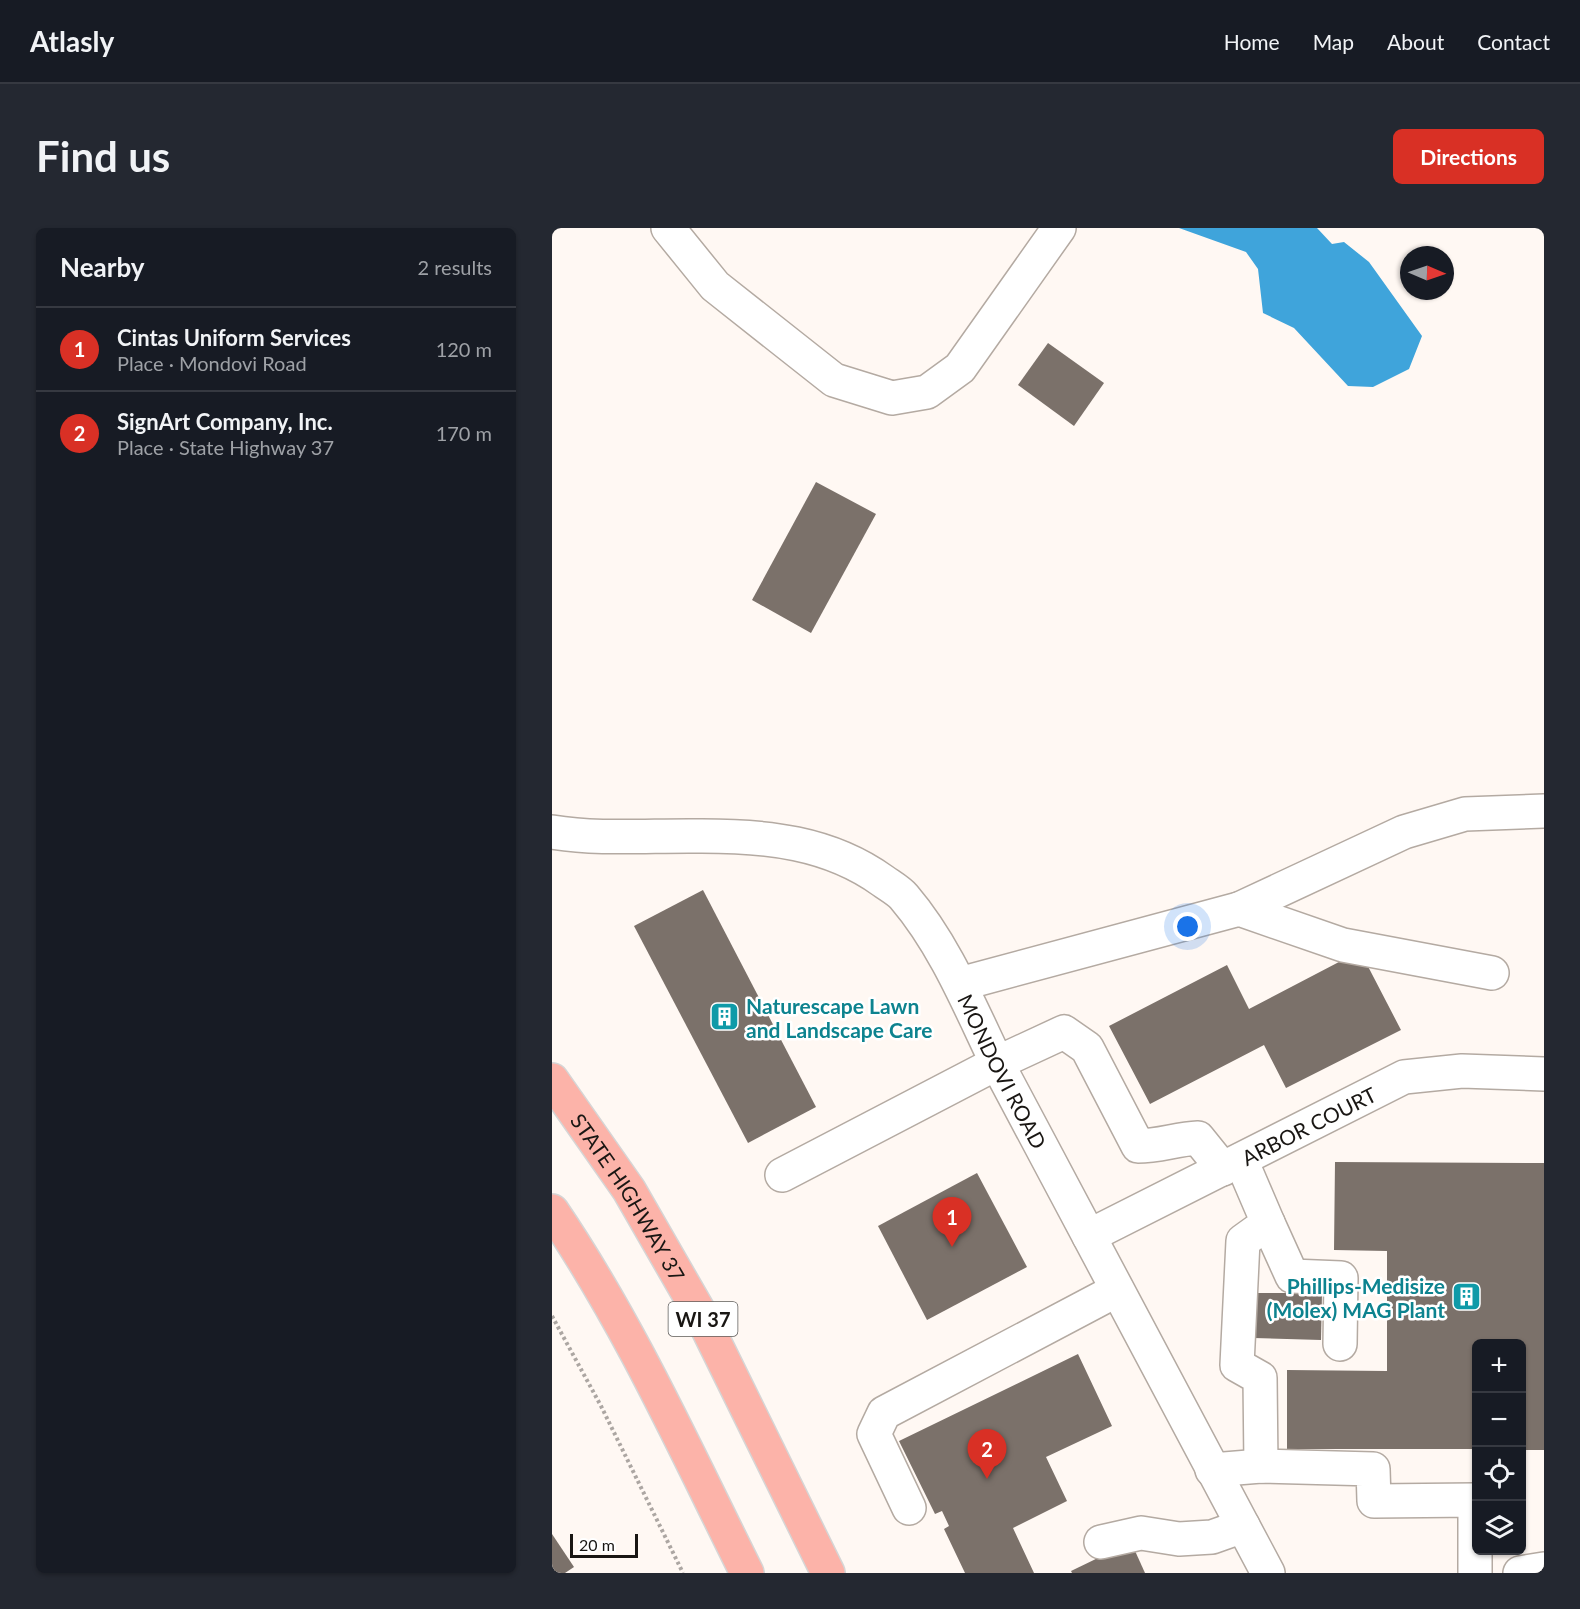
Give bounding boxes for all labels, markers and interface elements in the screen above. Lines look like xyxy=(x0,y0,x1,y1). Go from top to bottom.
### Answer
text: Atlasly xyxy=(30,24,114,58)
text: Home xyxy=(1224,29,1280,54)
text: Map xyxy=(1313,29,1354,54)
text: About xyxy=(1387,29,1444,54)
text: Contact xyxy=(1477,29,1550,54)
button: Directions xyxy=(1393,129,1544,184)
text: Find us xyxy=(36,131,170,181)
north arrow xyxy=(1400,246,1454,300)
text: Nearby xyxy=(60,251,145,283)
text: 2 results xyxy=(417,255,492,279)
text: Cintas Uniform Services xyxy=(117,324,351,351)
text: 1 xyxy=(74,337,85,361)
text: 120 m xyxy=(436,337,492,361)
text: Place · Mondovi Road xyxy=(117,351,307,375)
text: SignArt Company, Inc. xyxy=(117,408,333,435)
text: 2 xyxy=(74,421,85,445)
text: 170 m xyxy=(436,421,492,445)
text: Place · State Highway 37 xyxy=(117,435,334,459)
your location xyxy=(1173,912,1202,941)
street label: MONDOVI ROAD xyxy=(954,990,1052,1152)
place label: Naturescape Lawn and Landscape Care xyxy=(746,993,932,1042)
building icon: Naturescape Lawn and Landscape Care xyxy=(709,1001,741,1033)
street label: ARBOR COURT xyxy=(1237,1081,1381,1170)
street label: STATE HIGHWAY 37 xyxy=(566,1108,691,1285)
pin: 1 xyxy=(932,1198,972,1247)
place label: Phillips-Medisize (Molex) MAG Plant xyxy=(1267,1273,1445,1322)
building icon: Phillips-Medisize (Molex) MAG Plant xyxy=(1450,1281,1482,1313)
road number: WI 37 xyxy=(668,1302,738,1336)
map controls xyxy=(1472,1339,1526,1555)
button: + xyxy=(1472,1339,1526,1393)
button: − xyxy=(1472,1393,1526,1447)
pin: 2 xyxy=(968,1430,1006,1479)
button: locate xyxy=(1472,1447,1526,1501)
button: layers xyxy=(1472,1501,1526,1555)
scale bar xyxy=(570,1531,638,1558)
text: 20 m xyxy=(579,1535,615,1554)

